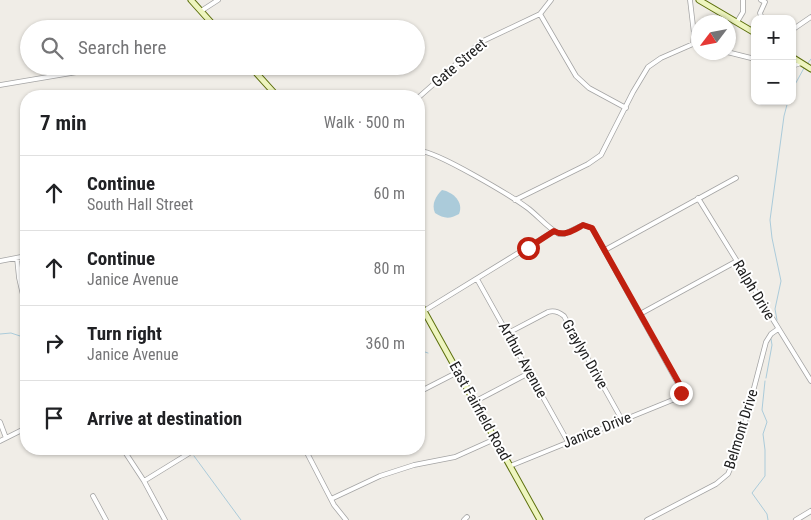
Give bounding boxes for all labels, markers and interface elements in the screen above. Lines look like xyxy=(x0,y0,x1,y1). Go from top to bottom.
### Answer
north arrow xyxy=(691,15,736,60)
map controls xyxy=(751,15,796,105)
button: + xyxy=(751,15,796,60)
search box xyxy=(20,20,425,75)
icon: search xyxy=(38,34,66,62)
street label: Gate Street xyxy=(428,35,490,91)
text: Search here xyxy=(78,36,166,59)
button: − xyxy=(751,60,796,105)
text: 7 min xyxy=(40,111,87,135)
text: Walk · 500 m xyxy=(324,113,405,132)
text: Continue xyxy=(87,172,155,195)
icon: ahead xyxy=(40,179,68,207)
text: 60 m xyxy=(373,184,405,203)
text: South Hall Street xyxy=(87,195,193,214)
route start xyxy=(517,237,540,260)
text: Continue xyxy=(87,247,155,270)
icon: ahead xyxy=(40,254,68,282)
street label: Ralph Drive xyxy=(729,257,779,323)
text: 80 m xyxy=(373,259,405,278)
text: Janice Avenue xyxy=(87,270,178,289)
street label: Graylyn Drive xyxy=(558,316,612,392)
street label: Arthur Avenue xyxy=(495,319,551,401)
text: Turn right xyxy=(87,322,162,345)
icon: right xyxy=(40,329,68,357)
text: 360 m xyxy=(366,334,405,353)
text: Janice Avenue xyxy=(87,345,178,364)
street label: East Fairfield Road xyxy=(445,358,515,464)
route end xyxy=(670,382,693,405)
street label: Belmont Drive xyxy=(720,387,762,471)
icon: arrive xyxy=(40,404,68,432)
text: Arrive at destination xyxy=(87,407,242,430)
street label: Janice Drive xyxy=(560,408,634,452)

